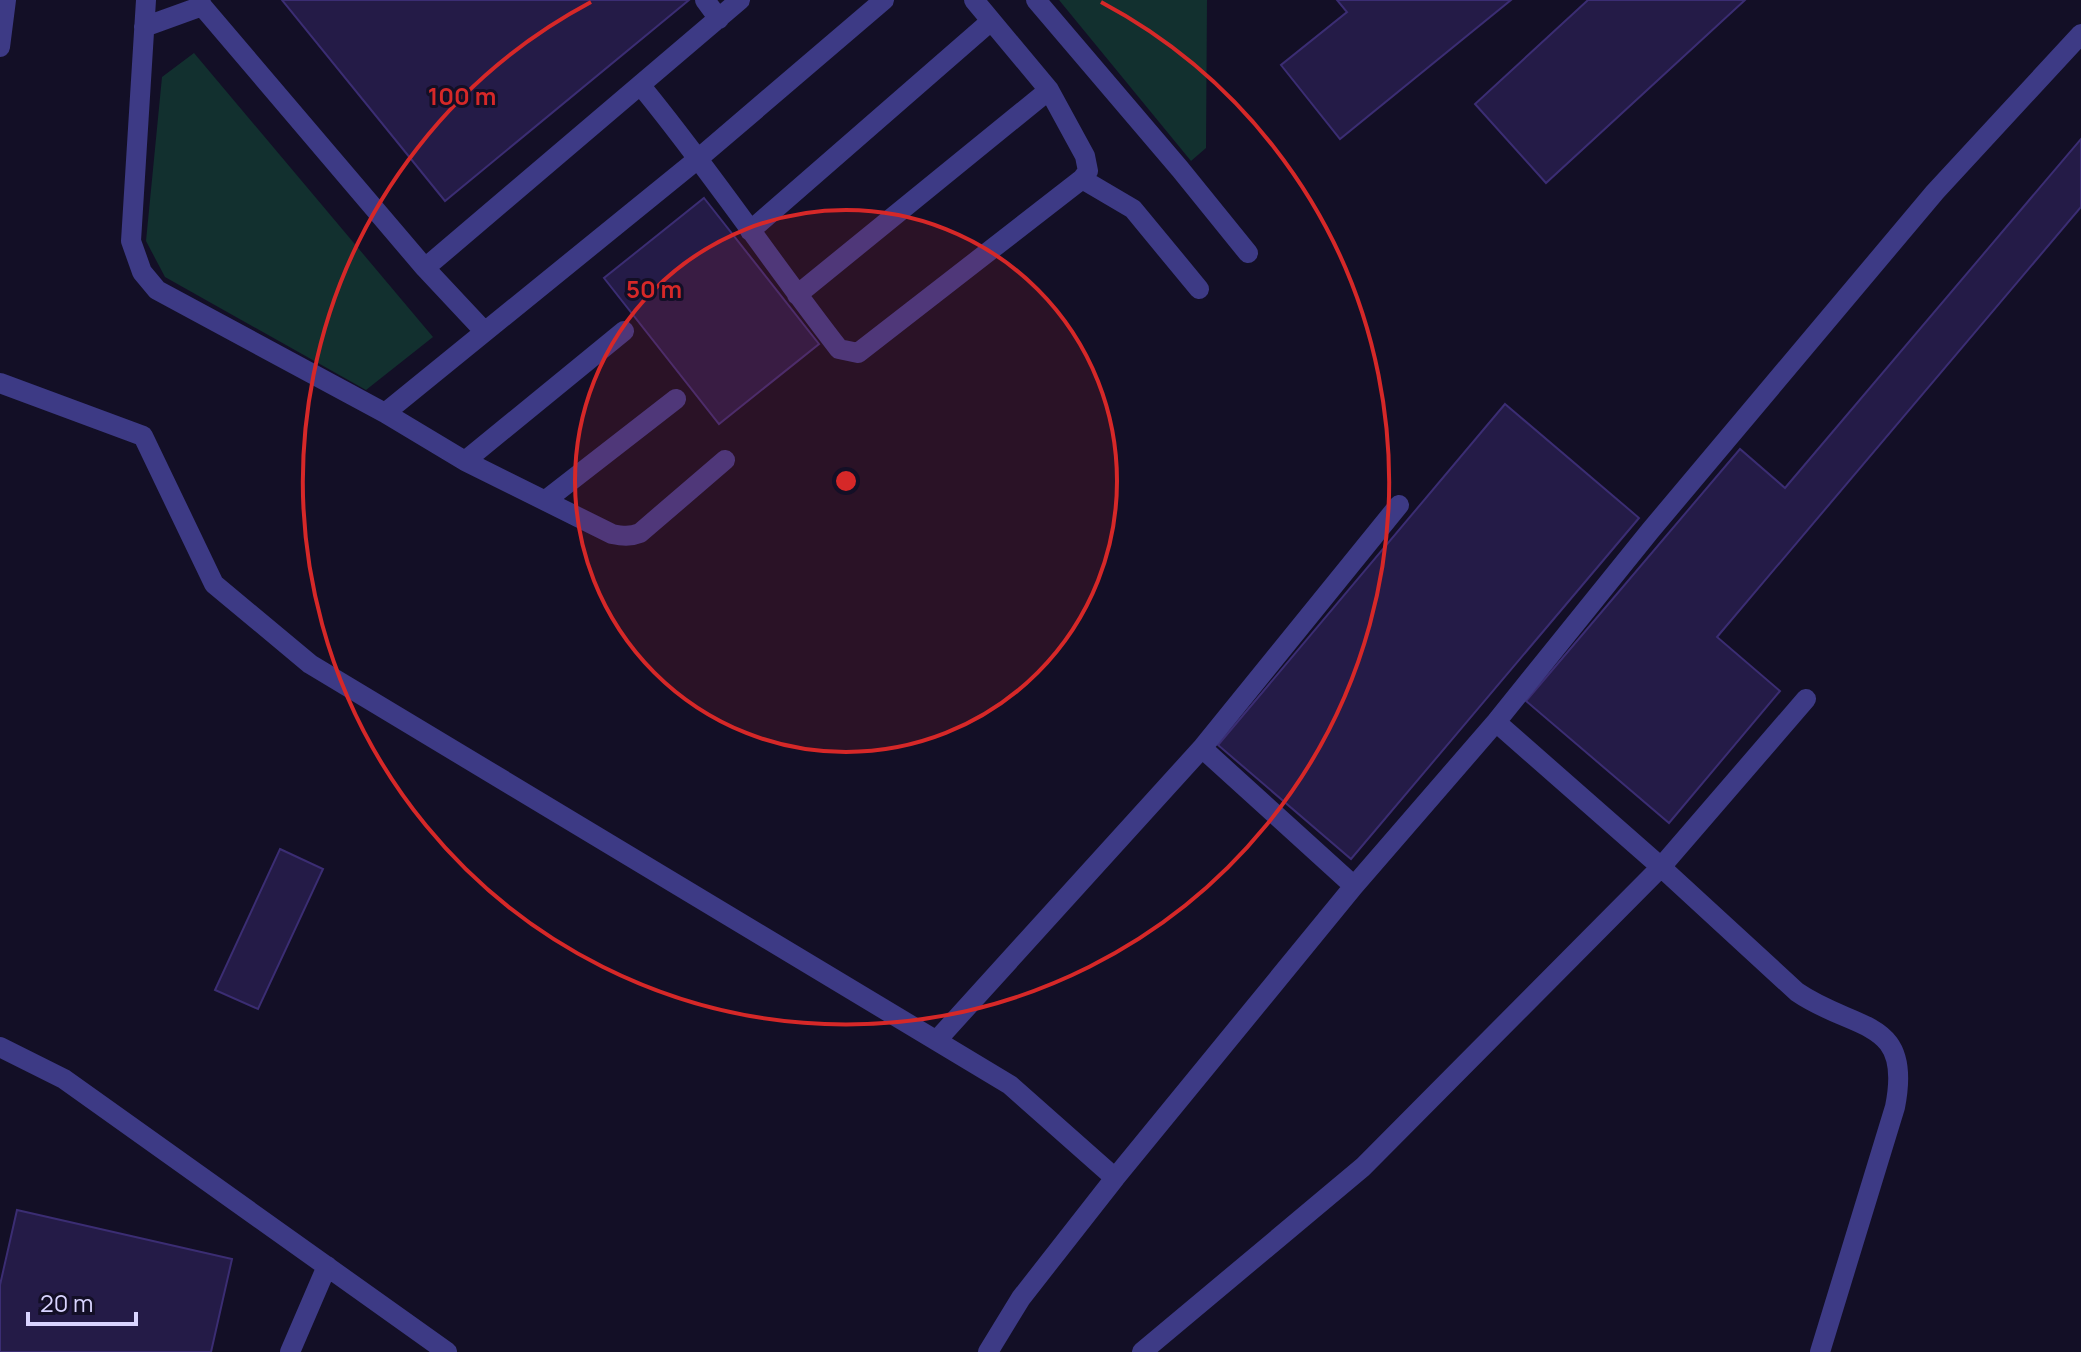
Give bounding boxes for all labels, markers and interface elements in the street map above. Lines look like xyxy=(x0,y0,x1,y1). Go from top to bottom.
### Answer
text: 100 m xyxy=(428,79,496,112)
text: 50 m xyxy=(626,272,682,305)
centre of rings xyxy=(832,467,860,495)
scale bar xyxy=(28,1276,136,1326)
text: 20 m xyxy=(40,1286,93,1319)

